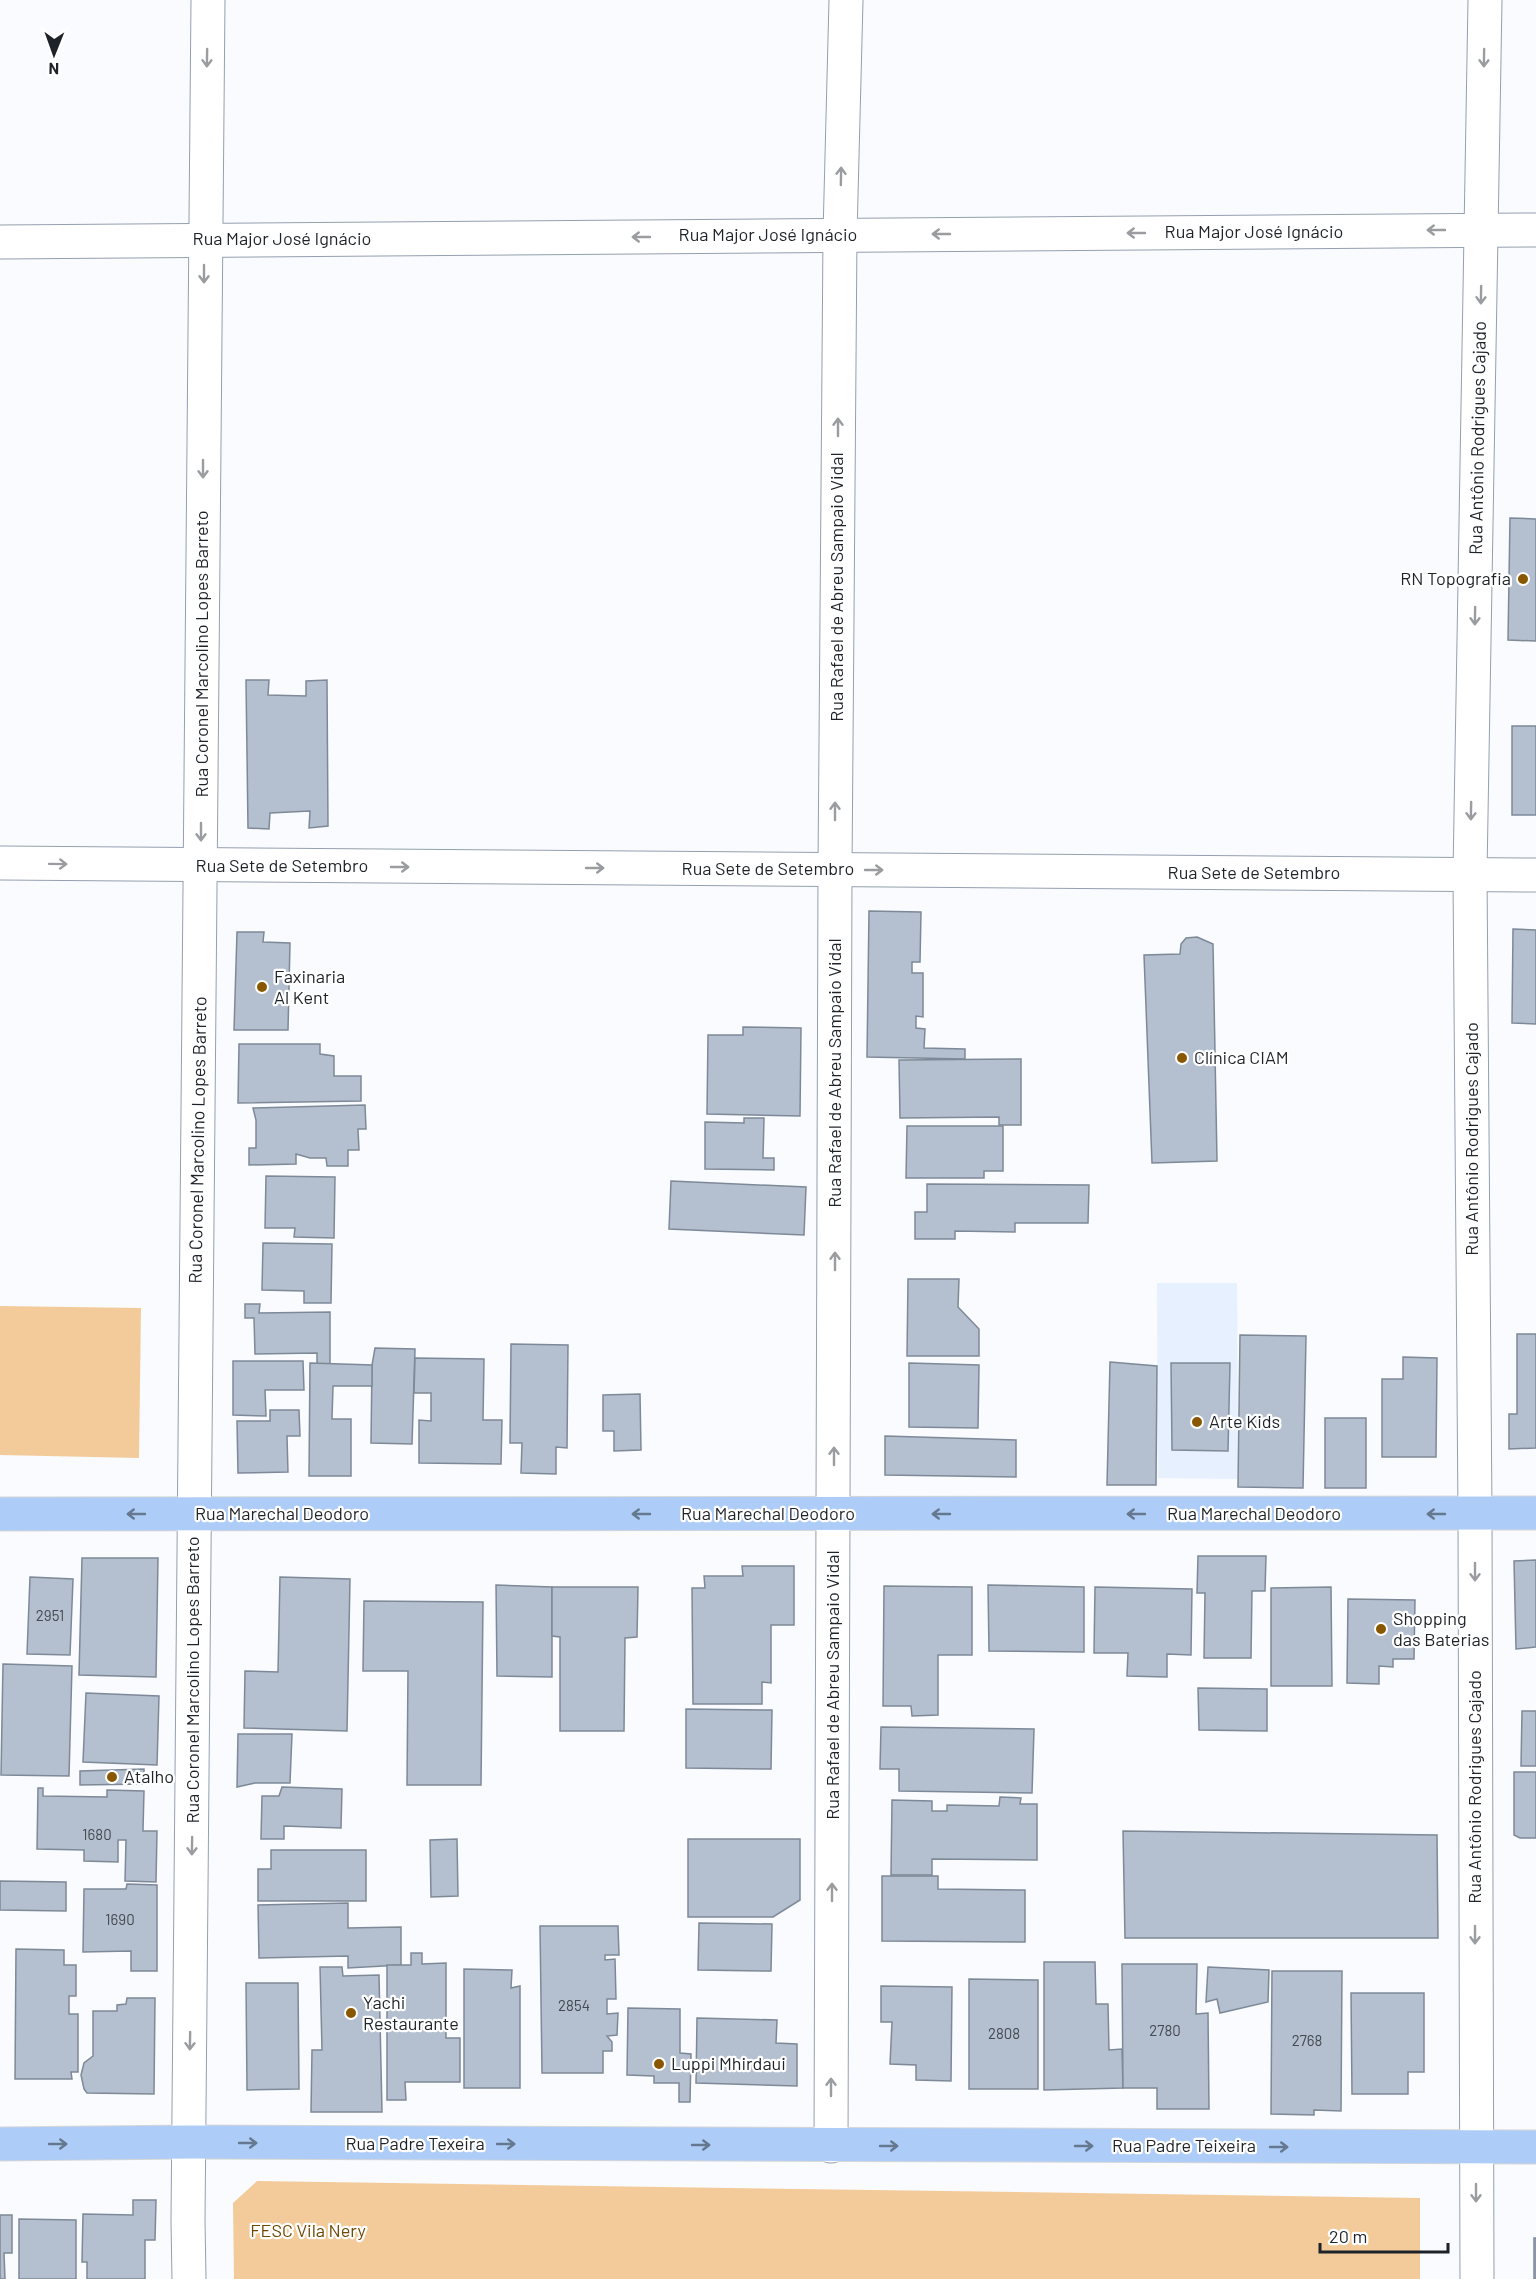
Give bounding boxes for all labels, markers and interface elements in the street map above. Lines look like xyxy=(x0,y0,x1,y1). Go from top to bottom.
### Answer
north arrow xyxy=(24,24,84,84)
one-way arrow xyxy=(201,48,213,68)
one-way arrow xyxy=(1478,48,1490,68)
text: N xyxy=(48,60,59,79)
one-way arrow xyxy=(836,167,847,187)
street label: Rua Major José Ignácio xyxy=(1165,220,1343,242)
street label: Rua Major José Ignácio xyxy=(679,223,857,245)
one-way arrow xyxy=(1426,224,1446,236)
street label: Rua Major José Ignácio xyxy=(193,227,371,249)
one-way arrow xyxy=(1126,227,1146,239)
one-way arrow xyxy=(931,228,951,240)
one-way arrow xyxy=(631,231,651,242)
one-way arrow xyxy=(198,264,210,284)
one-way arrow xyxy=(1475,285,1487,305)
street label: Rua Antônio Rodrigues Cajado xyxy=(1464,321,1490,555)
one-way arrow xyxy=(833,418,844,438)
street label: Rua Rafael de Abreu Sampaio Vidal xyxy=(825,452,847,722)
one-way arrow xyxy=(197,459,209,479)
street label: Rua Coronel Marcolino Lopes Barreto xyxy=(190,510,212,798)
place label: RN Topografia xyxy=(1400,567,1511,589)
marker: RN Topografia xyxy=(1516,572,1530,586)
one-way arrow xyxy=(1469,606,1481,626)
one-way arrow xyxy=(1465,801,1477,821)
one-way arrow xyxy=(829,802,841,822)
one-way arrow xyxy=(195,822,207,842)
street label: Rua Sete de Setembro xyxy=(196,854,368,876)
street label: Rua Sete de Setembro xyxy=(682,857,854,879)
one-way arrow xyxy=(48,858,68,870)
one-way arrow xyxy=(390,861,410,873)
street label: Rua Sete de Setembro xyxy=(1168,861,1340,883)
one-way arrow xyxy=(585,862,605,874)
one-way arrow xyxy=(864,864,884,876)
street label: Rua Rafael de Abreu Sampaio Vidal xyxy=(823,938,845,1208)
place label: Faxinaria Al Kent xyxy=(274,965,345,1008)
marker: Faxinaria Al Kent xyxy=(255,980,269,994)
street label: Rua Coronel Marcolino Lopes Barreto xyxy=(183,996,211,1284)
street label: Rua Antônio Rodrigues Cajado xyxy=(1460,1022,1482,1256)
place label: Clínica CIAM xyxy=(1194,1046,1289,1068)
marker: Clínica CIAM xyxy=(1175,1051,1189,1065)
one-way arrow xyxy=(829,1251,841,1271)
place label: Arte Kids xyxy=(1209,1410,1280,1432)
marker: Arte Kids xyxy=(1190,1415,1204,1429)
one-way arrow xyxy=(828,1446,840,1466)
street label: Rua Marechal Deodoro xyxy=(195,1502,369,1524)
street label: Rua Marechal Deodoro xyxy=(681,1502,855,1524)
street label: Rua Marechal Deodoro xyxy=(1167,1502,1341,1524)
one-way arrow xyxy=(127,1508,147,1520)
one-way arrow xyxy=(631,1508,651,1520)
one-way arrow xyxy=(1126,1508,1146,1520)
one-way arrow xyxy=(1426,1508,1446,1520)
one-way arrow xyxy=(931,1509,951,1520)
street label: Rua Coronel Marcolino Lopes Barreto xyxy=(181,1536,203,1824)
street label: Rua Rafael de Abreu Sampaio Vidal xyxy=(821,1550,843,1820)
one-way arrow xyxy=(1469,1562,1481,1582)
house number: 2951 xyxy=(36,1606,64,1624)
place label: Shopping das Baterias xyxy=(1393,1607,1489,1650)
marker: Shopping das Baterias xyxy=(1374,1622,1388,1636)
street label: Rua Antônio Rodrigues Cajado xyxy=(1463,1670,1485,1904)
place label: Atalho xyxy=(124,1765,174,1787)
marker: Atalho xyxy=(105,1770,119,1784)
house number: 1680 xyxy=(82,1825,112,1843)
one-way arrow xyxy=(186,1835,198,1855)
one-way arrow xyxy=(826,1883,838,1903)
house number: 1690 xyxy=(105,1910,135,1928)
one-way arrow xyxy=(1469,1925,1481,1945)
place label: Yachi Restaurante xyxy=(363,1991,459,2034)
house number: 2854 xyxy=(558,1996,590,2014)
marker: Yachi Restaurante xyxy=(344,2006,358,2020)
house number: 2780 xyxy=(1149,2021,1181,2039)
house number: 2808 xyxy=(988,2024,1020,2042)
one-way arrow xyxy=(184,2030,196,2050)
house number: 2768 xyxy=(1292,2031,1322,2049)
place label: Luppi Mhirdaui xyxy=(671,2052,786,2074)
marker: Luppi Mhirdaui xyxy=(652,2057,666,2071)
one-way arrow xyxy=(825,2078,837,2098)
street label: Rua Padre Texeira xyxy=(345,2132,485,2154)
street label: Rua Padre Teixeira xyxy=(1112,2134,1256,2156)
one-way arrow xyxy=(237,2137,257,2149)
one-way arrow xyxy=(48,2138,68,2150)
one-way arrow xyxy=(495,2138,515,2150)
one-way arrow xyxy=(690,2139,710,2151)
one-way arrow xyxy=(879,2140,899,2152)
one-way arrow xyxy=(1074,2140,1094,2152)
one-way arrow xyxy=(1269,2141,1289,2153)
one-way arrow xyxy=(1470,2183,1482,2203)
scale bar xyxy=(1320,2216,1448,2254)
park label: FESC Vila Nery xyxy=(250,2219,366,2241)
text: 20 m xyxy=(1329,2225,1367,2247)

